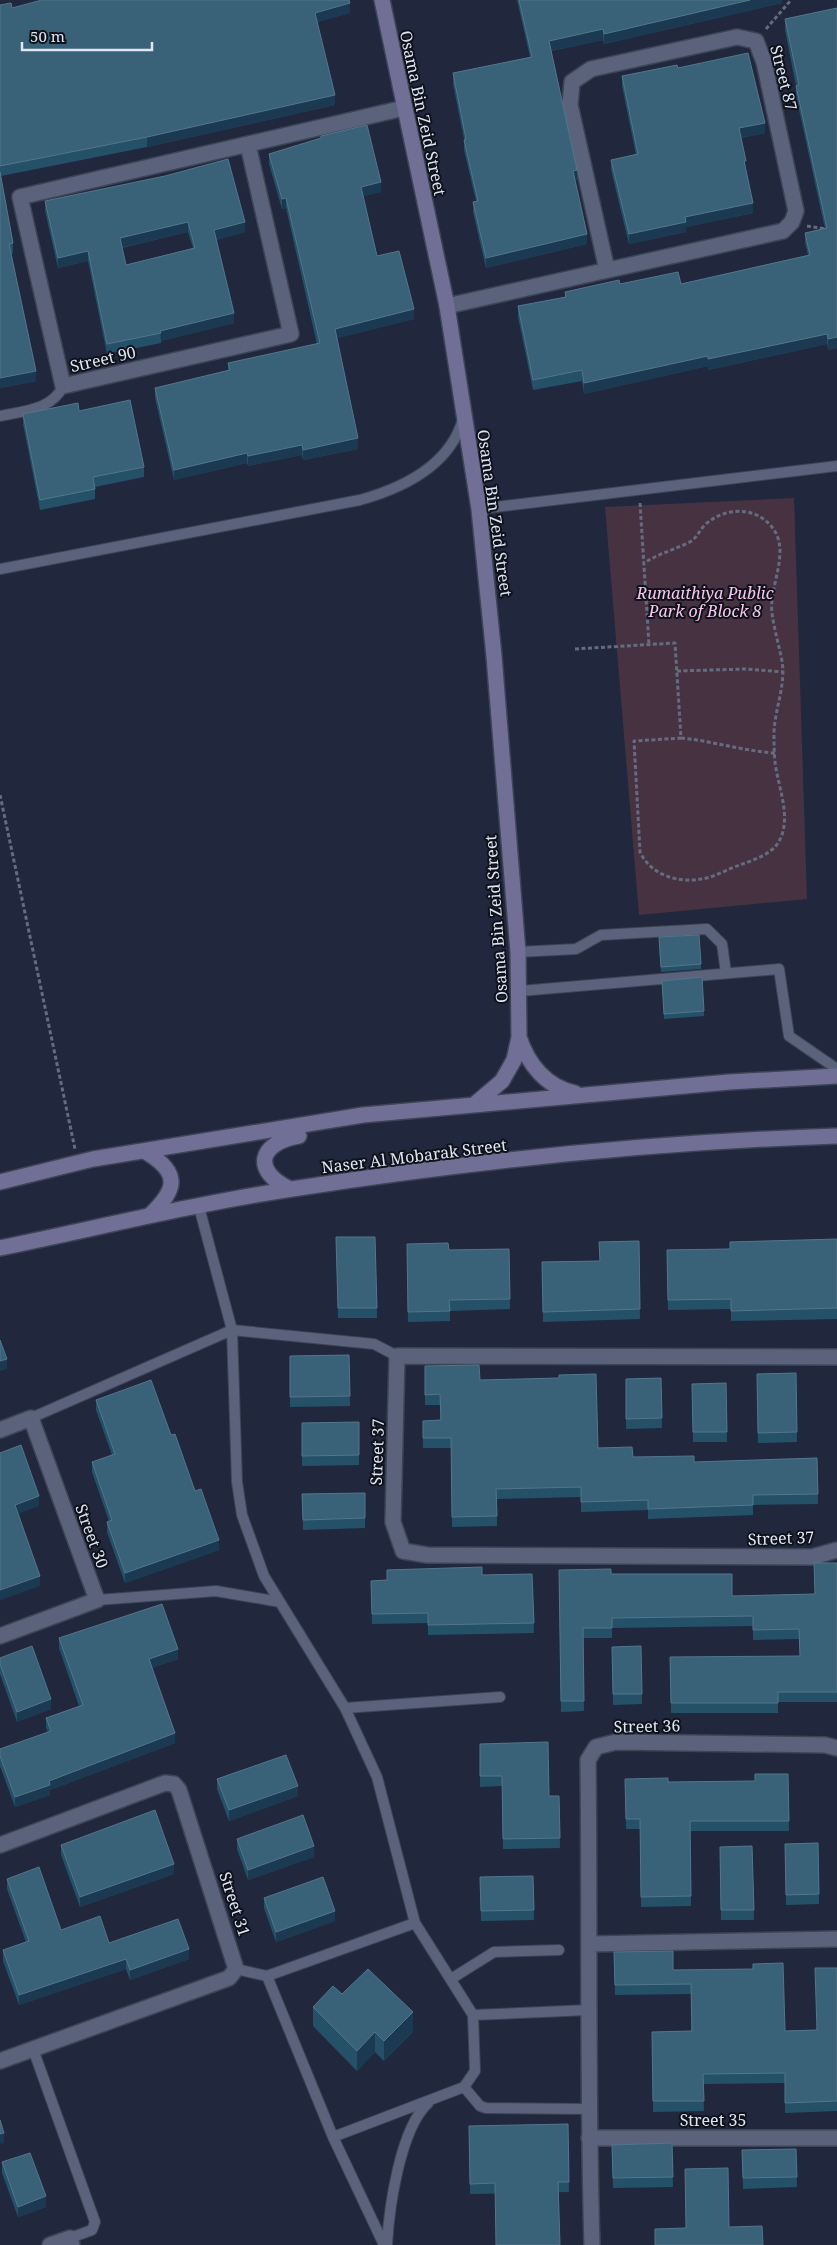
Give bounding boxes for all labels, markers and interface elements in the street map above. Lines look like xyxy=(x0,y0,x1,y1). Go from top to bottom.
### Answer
scale bar xyxy=(22,20,152,52)
text: 50 m xyxy=(30,26,65,46)
street label: Osama Bin Zeid Street xyxy=(395,28,451,198)
street label: Street 87 xyxy=(765,43,803,113)
street label: Street 90 xyxy=(68,341,138,377)
street label: Osama Bin Zeid Street xyxy=(472,428,518,598)
park label: Rumaithiya Public Park of Block 8 xyxy=(636,582,774,622)
street label: Osama Bin Zeid Street xyxy=(479,834,513,1004)
street label: Naser Al Mobarak Street xyxy=(320,1134,508,1178)
street label: Street 37 xyxy=(365,1418,389,1486)
street label: Street 30 xyxy=(70,1501,114,1571)
street label: Street 37 xyxy=(747,1526,815,1550)
street label: Street 36 xyxy=(613,1714,681,1738)
street label: Street 31 xyxy=(214,1869,256,1939)
street label: Street 35 xyxy=(680,2109,746,2131)

